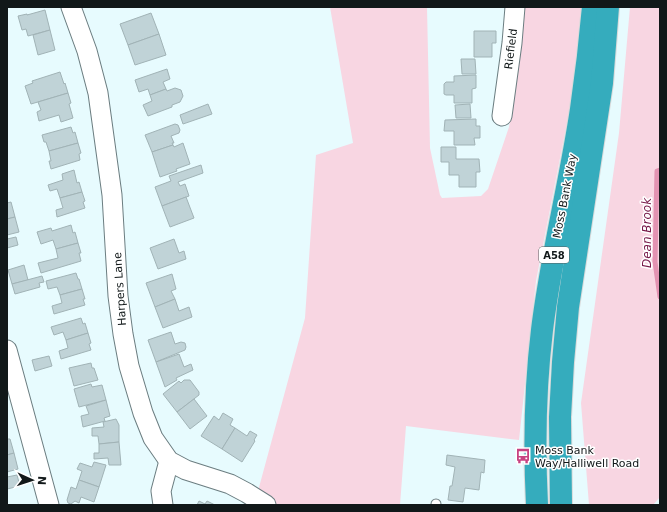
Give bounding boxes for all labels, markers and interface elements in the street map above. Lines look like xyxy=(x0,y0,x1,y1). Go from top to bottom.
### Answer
street label: Riefield xyxy=(502,28,520,70)
street label: Moss Bank Way xyxy=(550,152,580,239)
water label: Dean Brook xyxy=(640,197,654,268)
road number: A58 xyxy=(539,247,569,263)
street label: Harpers Lane xyxy=(111,252,129,326)
place label: Moss Bank Way/Halliwell Road xyxy=(535,444,639,470)
bus stop icon: Moss Bank Way/Halliwell Road xyxy=(514,447,532,465)
north arrow xyxy=(12,460,52,500)
text: N xyxy=(35,476,48,485)

